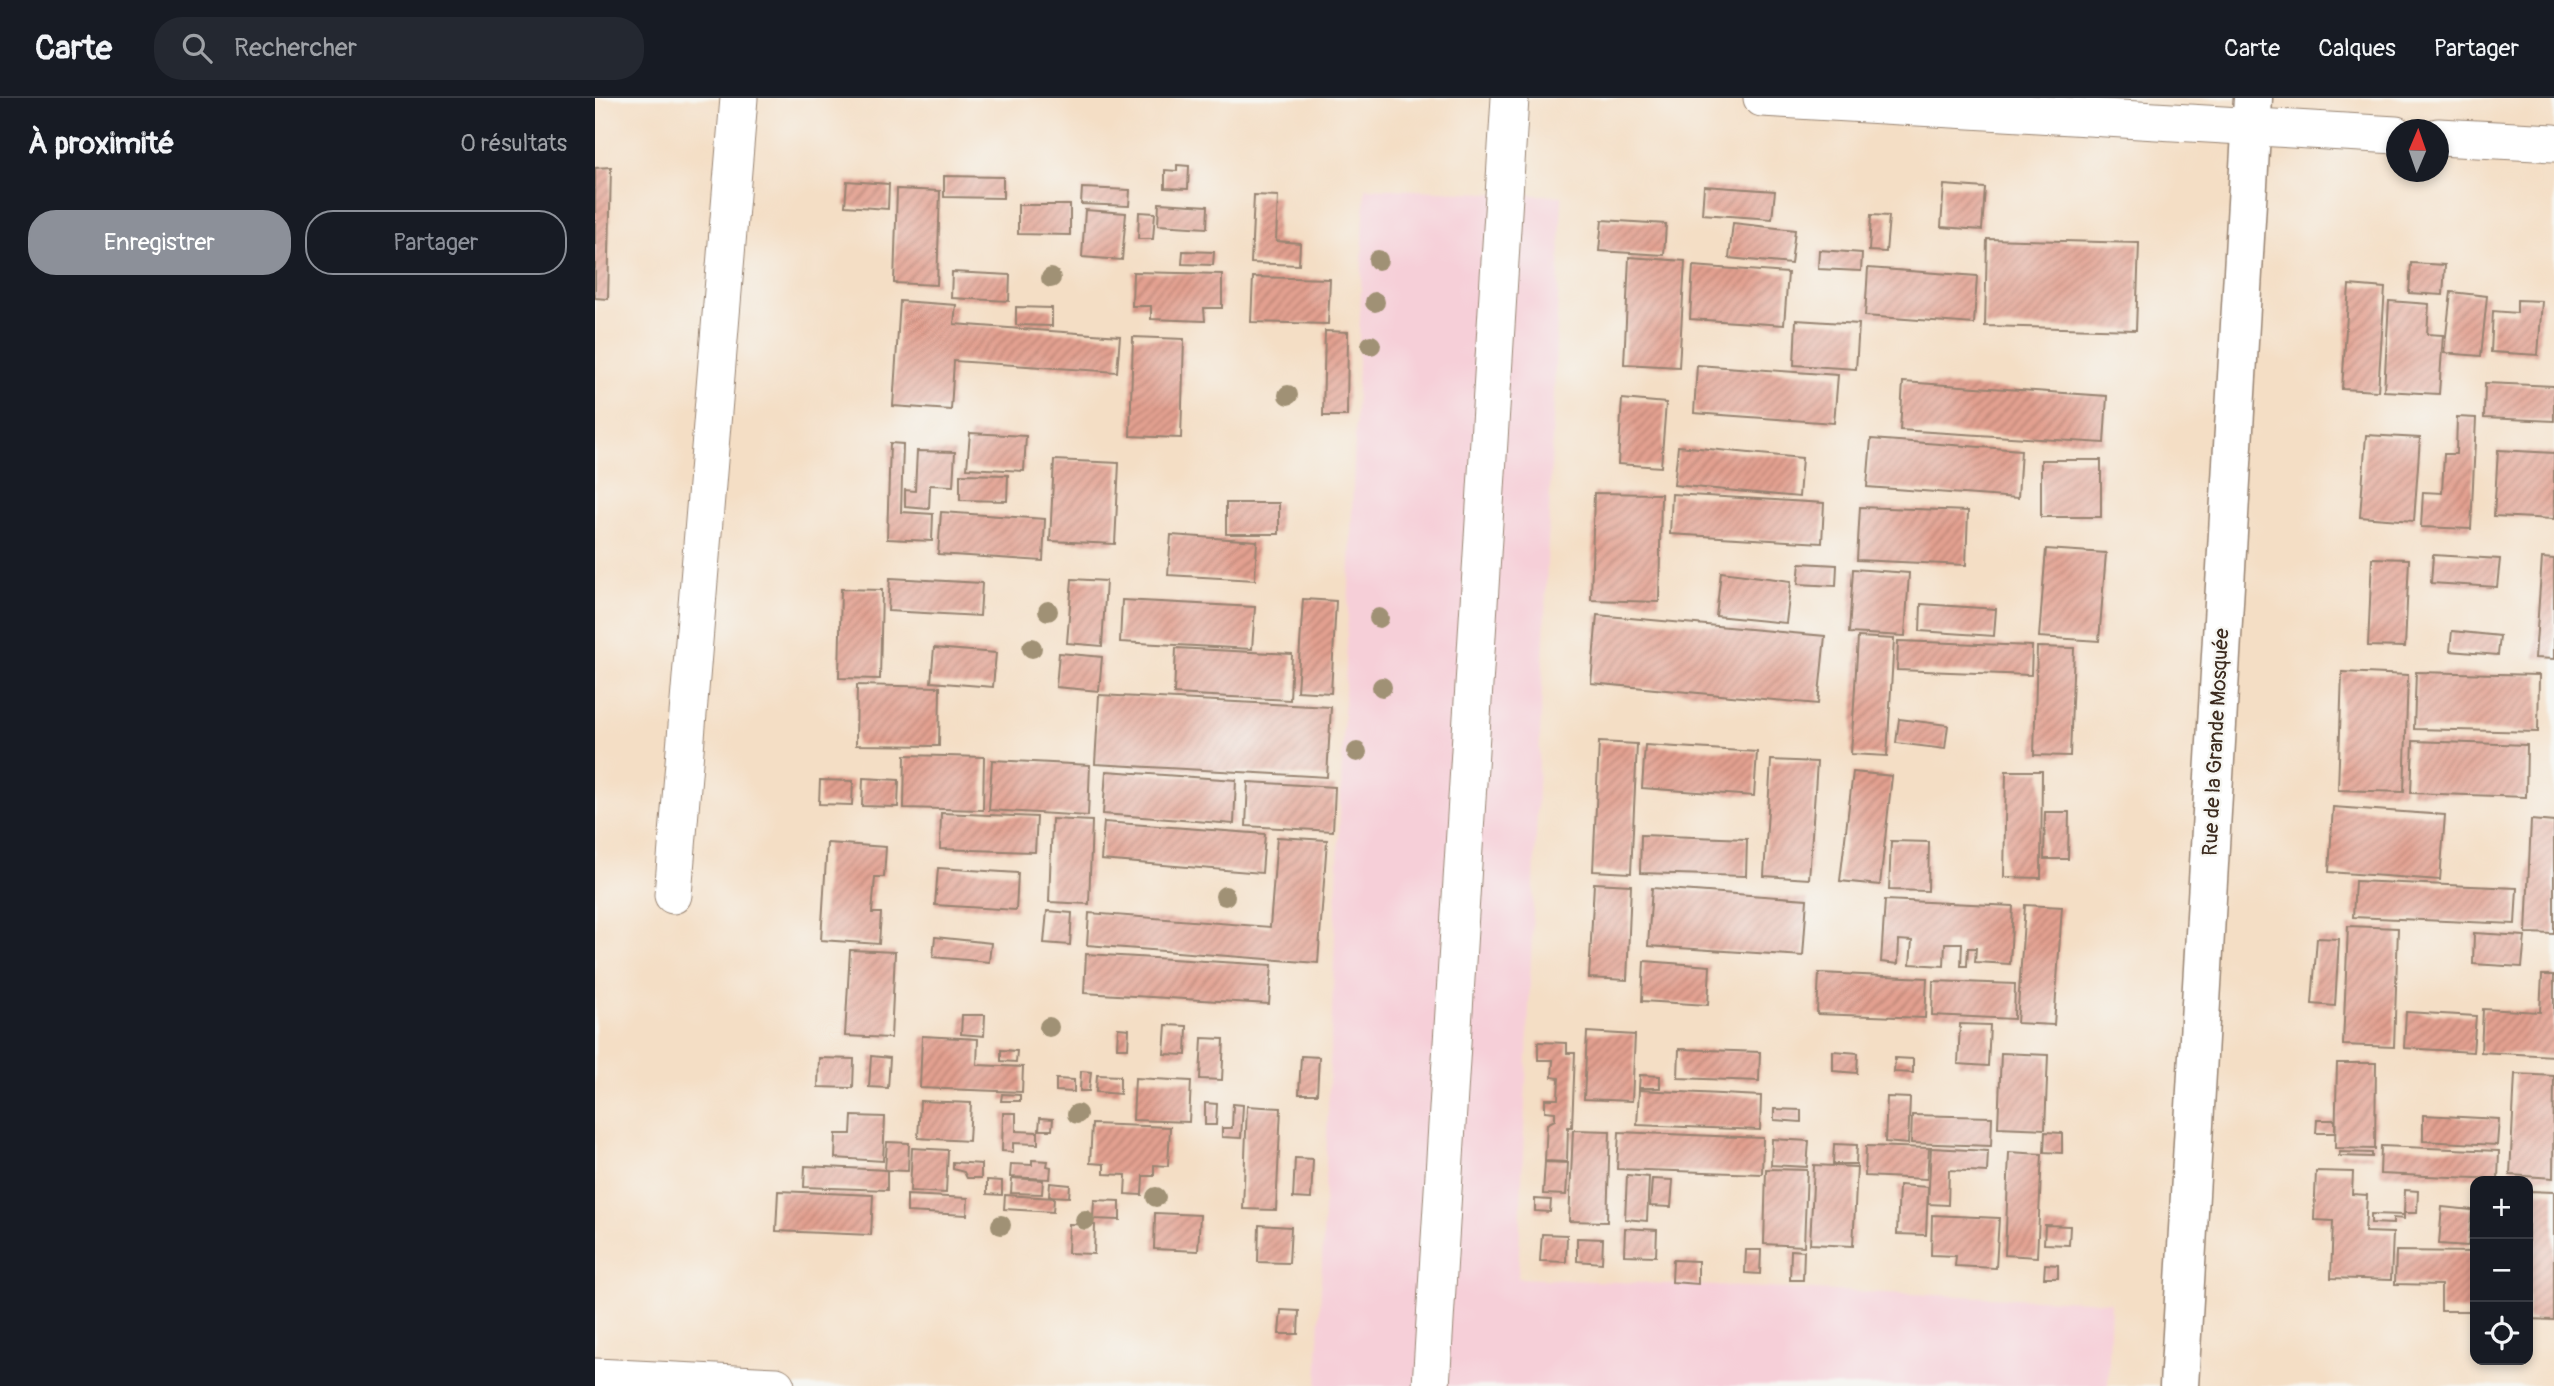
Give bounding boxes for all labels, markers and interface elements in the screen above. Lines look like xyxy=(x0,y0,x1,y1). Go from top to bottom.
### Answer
search box xyxy=(154,17,644,80)
text: Carte xyxy=(35,28,112,69)
icon: search xyxy=(178,29,216,67)
text: Rechercher xyxy=(234,32,357,64)
text: Carte xyxy=(2224,34,2280,63)
text: Calques xyxy=(2318,34,2396,63)
text: Partager xyxy=(2434,34,2519,63)
north arrow xyxy=(2386,119,2449,182)
text: À proximité xyxy=(28,125,174,162)
text: 0 résultats xyxy=(460,129,567,158)
button: Enregistrer xyxy=(28,210,291,275)
button: Partager xyxy=(305,210,567,275)
street label: Rue de la Grande Mosquée xyxy=(2197,627,2235,857)
map controls xyxy=(2470,1176,2533,1365)
button: + xyxy=(2470,1176,2533,1239)
button: − xyxy=(2470,1239,2533,1302)
button: locate xyxy=(2470,1302,2533,1365)

